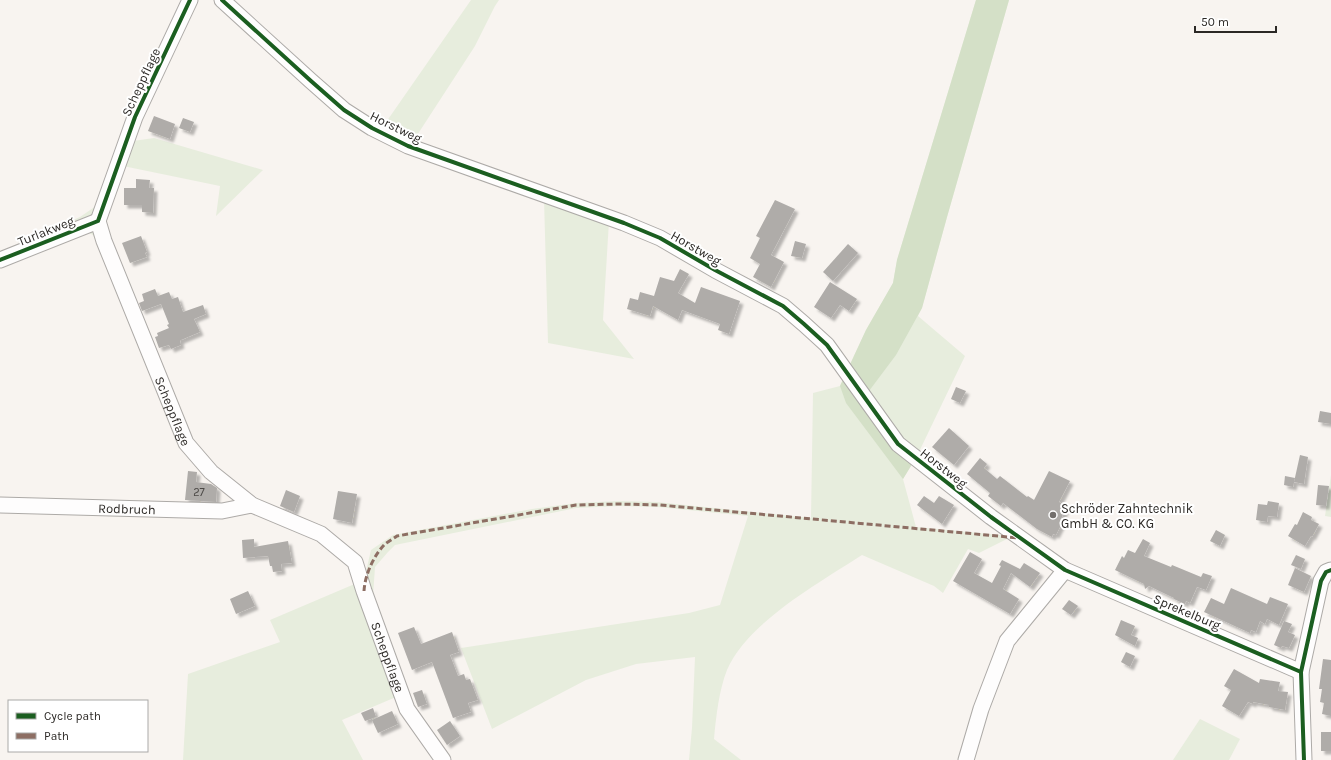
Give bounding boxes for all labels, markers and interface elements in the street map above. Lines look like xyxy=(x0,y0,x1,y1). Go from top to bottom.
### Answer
scale bar xyxy=(1195,8,1276,34)
text: 50 m xyxy=(1201,15,1229,29)
street label: Scheppflage xyxy=(119,45,163,119)
street label: Horstweg xyxy=(368,108,425,146)
street label: Turlakweg xyxy=(15,213,77,249)
street label: Horstweg xyxy=(668,228,724,269)
street label: Scheppflage xyxy=(152,374,194,448)
street label: Horstweg xyxy=(917,445,971,491)
house number: 27 xyxy=(193,486,205,499)
street label: Rodbruch xyxy=(98,500,156,517)
place label: Schröder Zahntechnik GmbH & CO. KG xyxy=(1061,501,1193,531)
marker: Schröder Zahntechnik GmbH & CO. KG xyxy=(1048,510,1058,520)
street label: Sprekelburg xyxy=(1151,591,1224,633)
street label: Scheppflage xyxy=(368,620,408,694)
legend xyxy=(8,700,148,752)
text: Cycle path xyxy=(44,709,101,723)
text: Path xyxy=(44,729,69,743)

